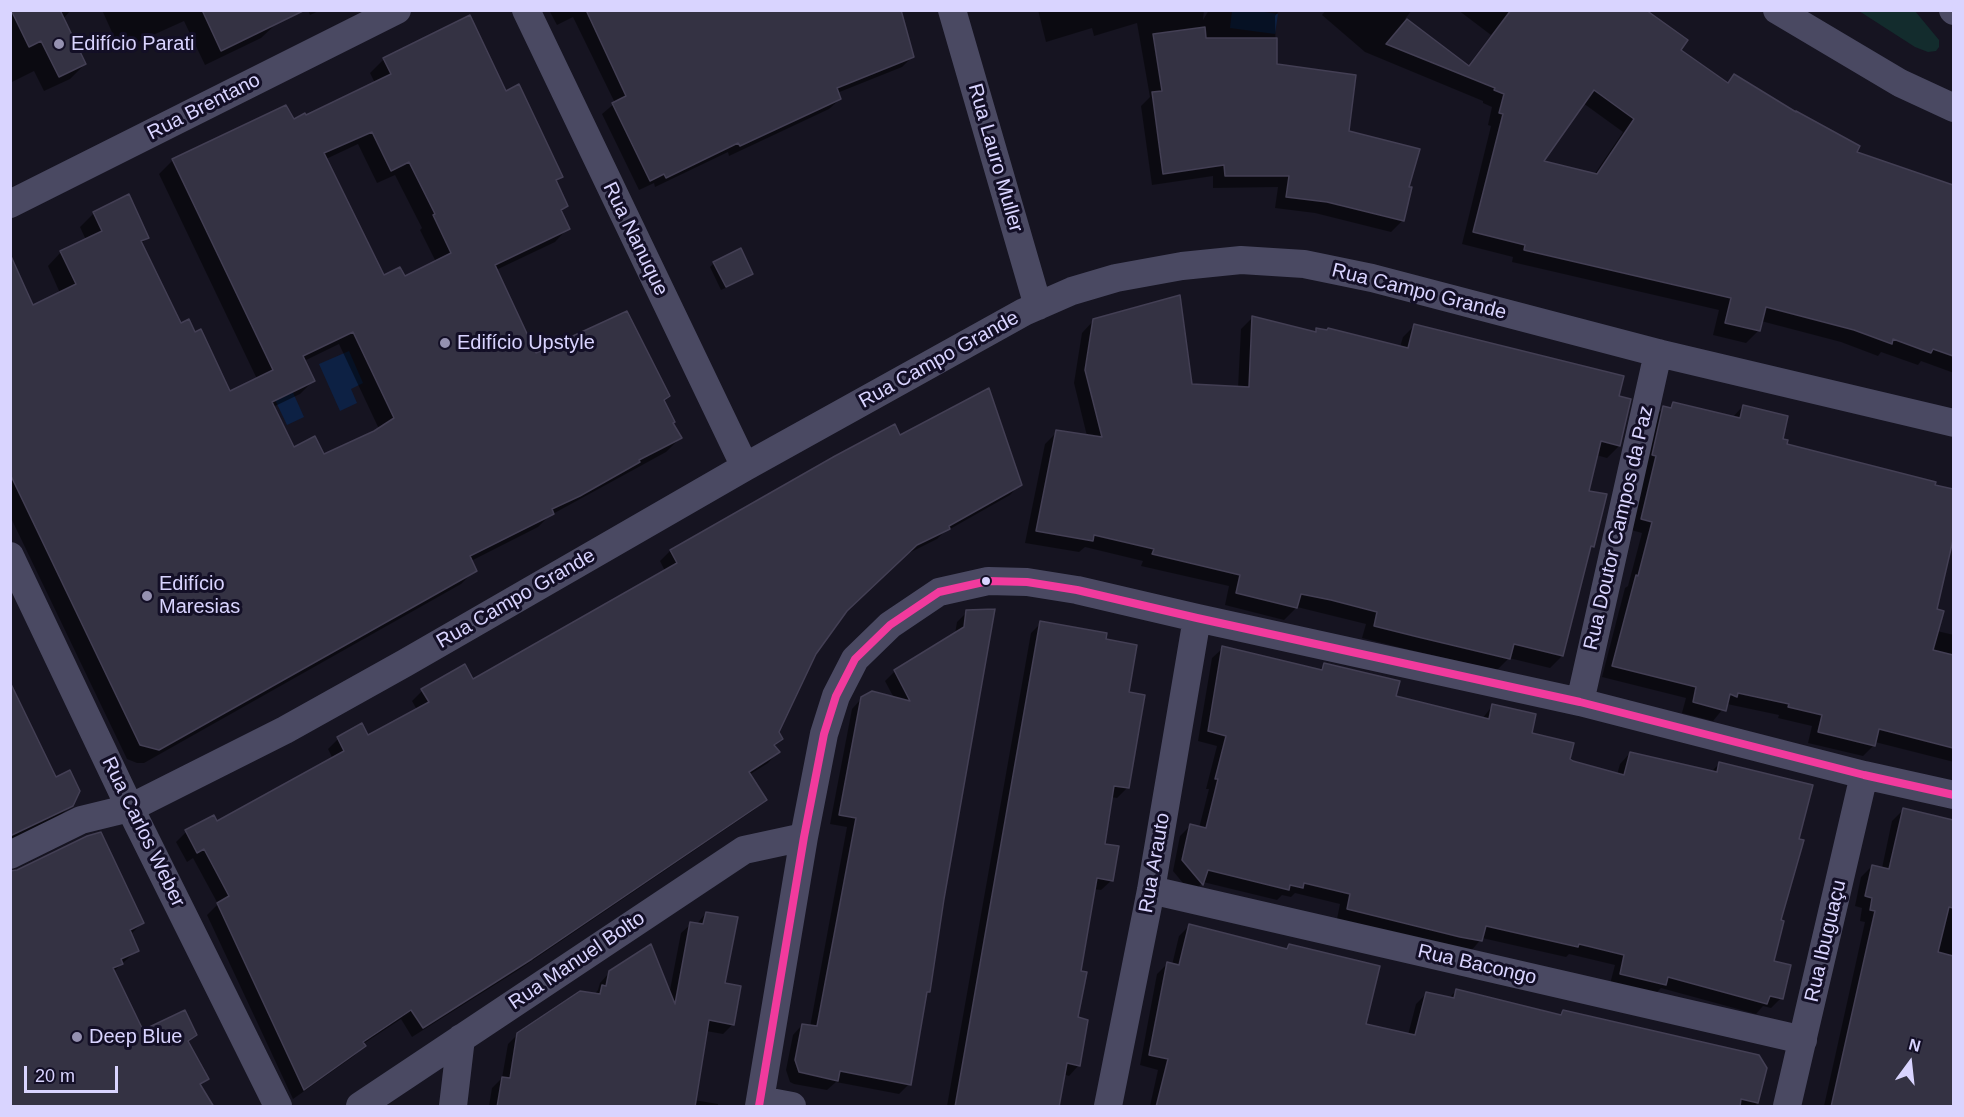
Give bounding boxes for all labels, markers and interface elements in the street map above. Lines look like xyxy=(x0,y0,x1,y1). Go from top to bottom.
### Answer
place label: Edifício Parati xyxy=(71,32,194,56)
marker: Edifício Parati xyxy=(52,37,66,51)
street label: Rua Brentano xyxy=(144,68,264,146)
street label: Rua Lauro Muller xyxy=(962,81,1028,235)
street label: Rua Nanuque xyxy=(597,178,673,300)
street label: Rua Campo Grande xyxy=(1329,259,1509,325)
street label: Rua Campo Grande xyxy=(855,306,1023,414)
place label: Edifício Upstyle xyxy=(457,331,595,355)
marker: Edifício Upstyle xyxy=(438,336,452,350)
street label: Rua Doutor Campos da Paz xyxy=(1579,403,1659,653)
street label: Rua Campo Grande xyxy=(432,544,600,654)
place label: Edifício Maresias xyxy=(159,572,240,619)
unlabelled marker xyxy=(980,575,992,587)
marker: Edifício Maresias xyxy=(140,589,154,603)
street label: Rua Carlos Weber xyxy=(96,753,190,911)
street label: Rua Arauto xyxy=(1134,811,1176,915)
street label: Rua Ibuguaçu xyxy=(1800,878,1852,1004)
street label: Rua Manuel Bolto xyxy=(504,907,650,1015)
street label: Rua Bacongo xyxy=(1415,940,1539,990)
place label: Deep Blue xyxy=(89,1025,182,1049)
marker: Deep Blue xyxy=(70,1030,84,1044)
north arrow xyxy=(1880,1033,1940,1093)
text: N xyxy=(1907,1035,1923,1055)
scale bar xyxy=(27,1054,122,1092)
text: 20 m xyxy=(35,1066,75,1086)

